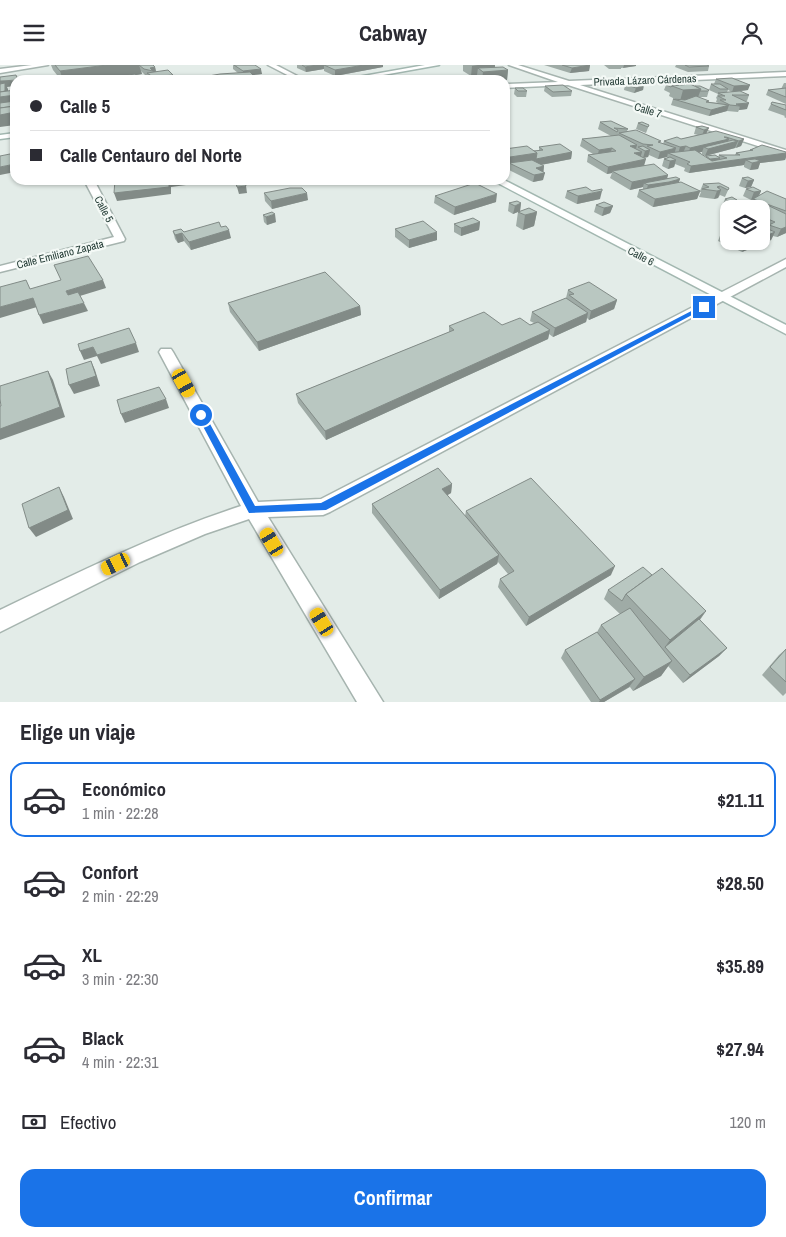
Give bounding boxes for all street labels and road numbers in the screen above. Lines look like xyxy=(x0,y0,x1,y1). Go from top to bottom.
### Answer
street label: Privada Lázaro Cárdenas xyxy=(593,71,697,89)
street label: Calle 7 xyxy=(633,99,663,121)
street label: Calle 5 xyxy=(91,193,117,225)
street label: Calle Emiliano Zapata xyxy=(15,236,105,272)
street label: Calle 6 xyxy=(625,243,657,269)

